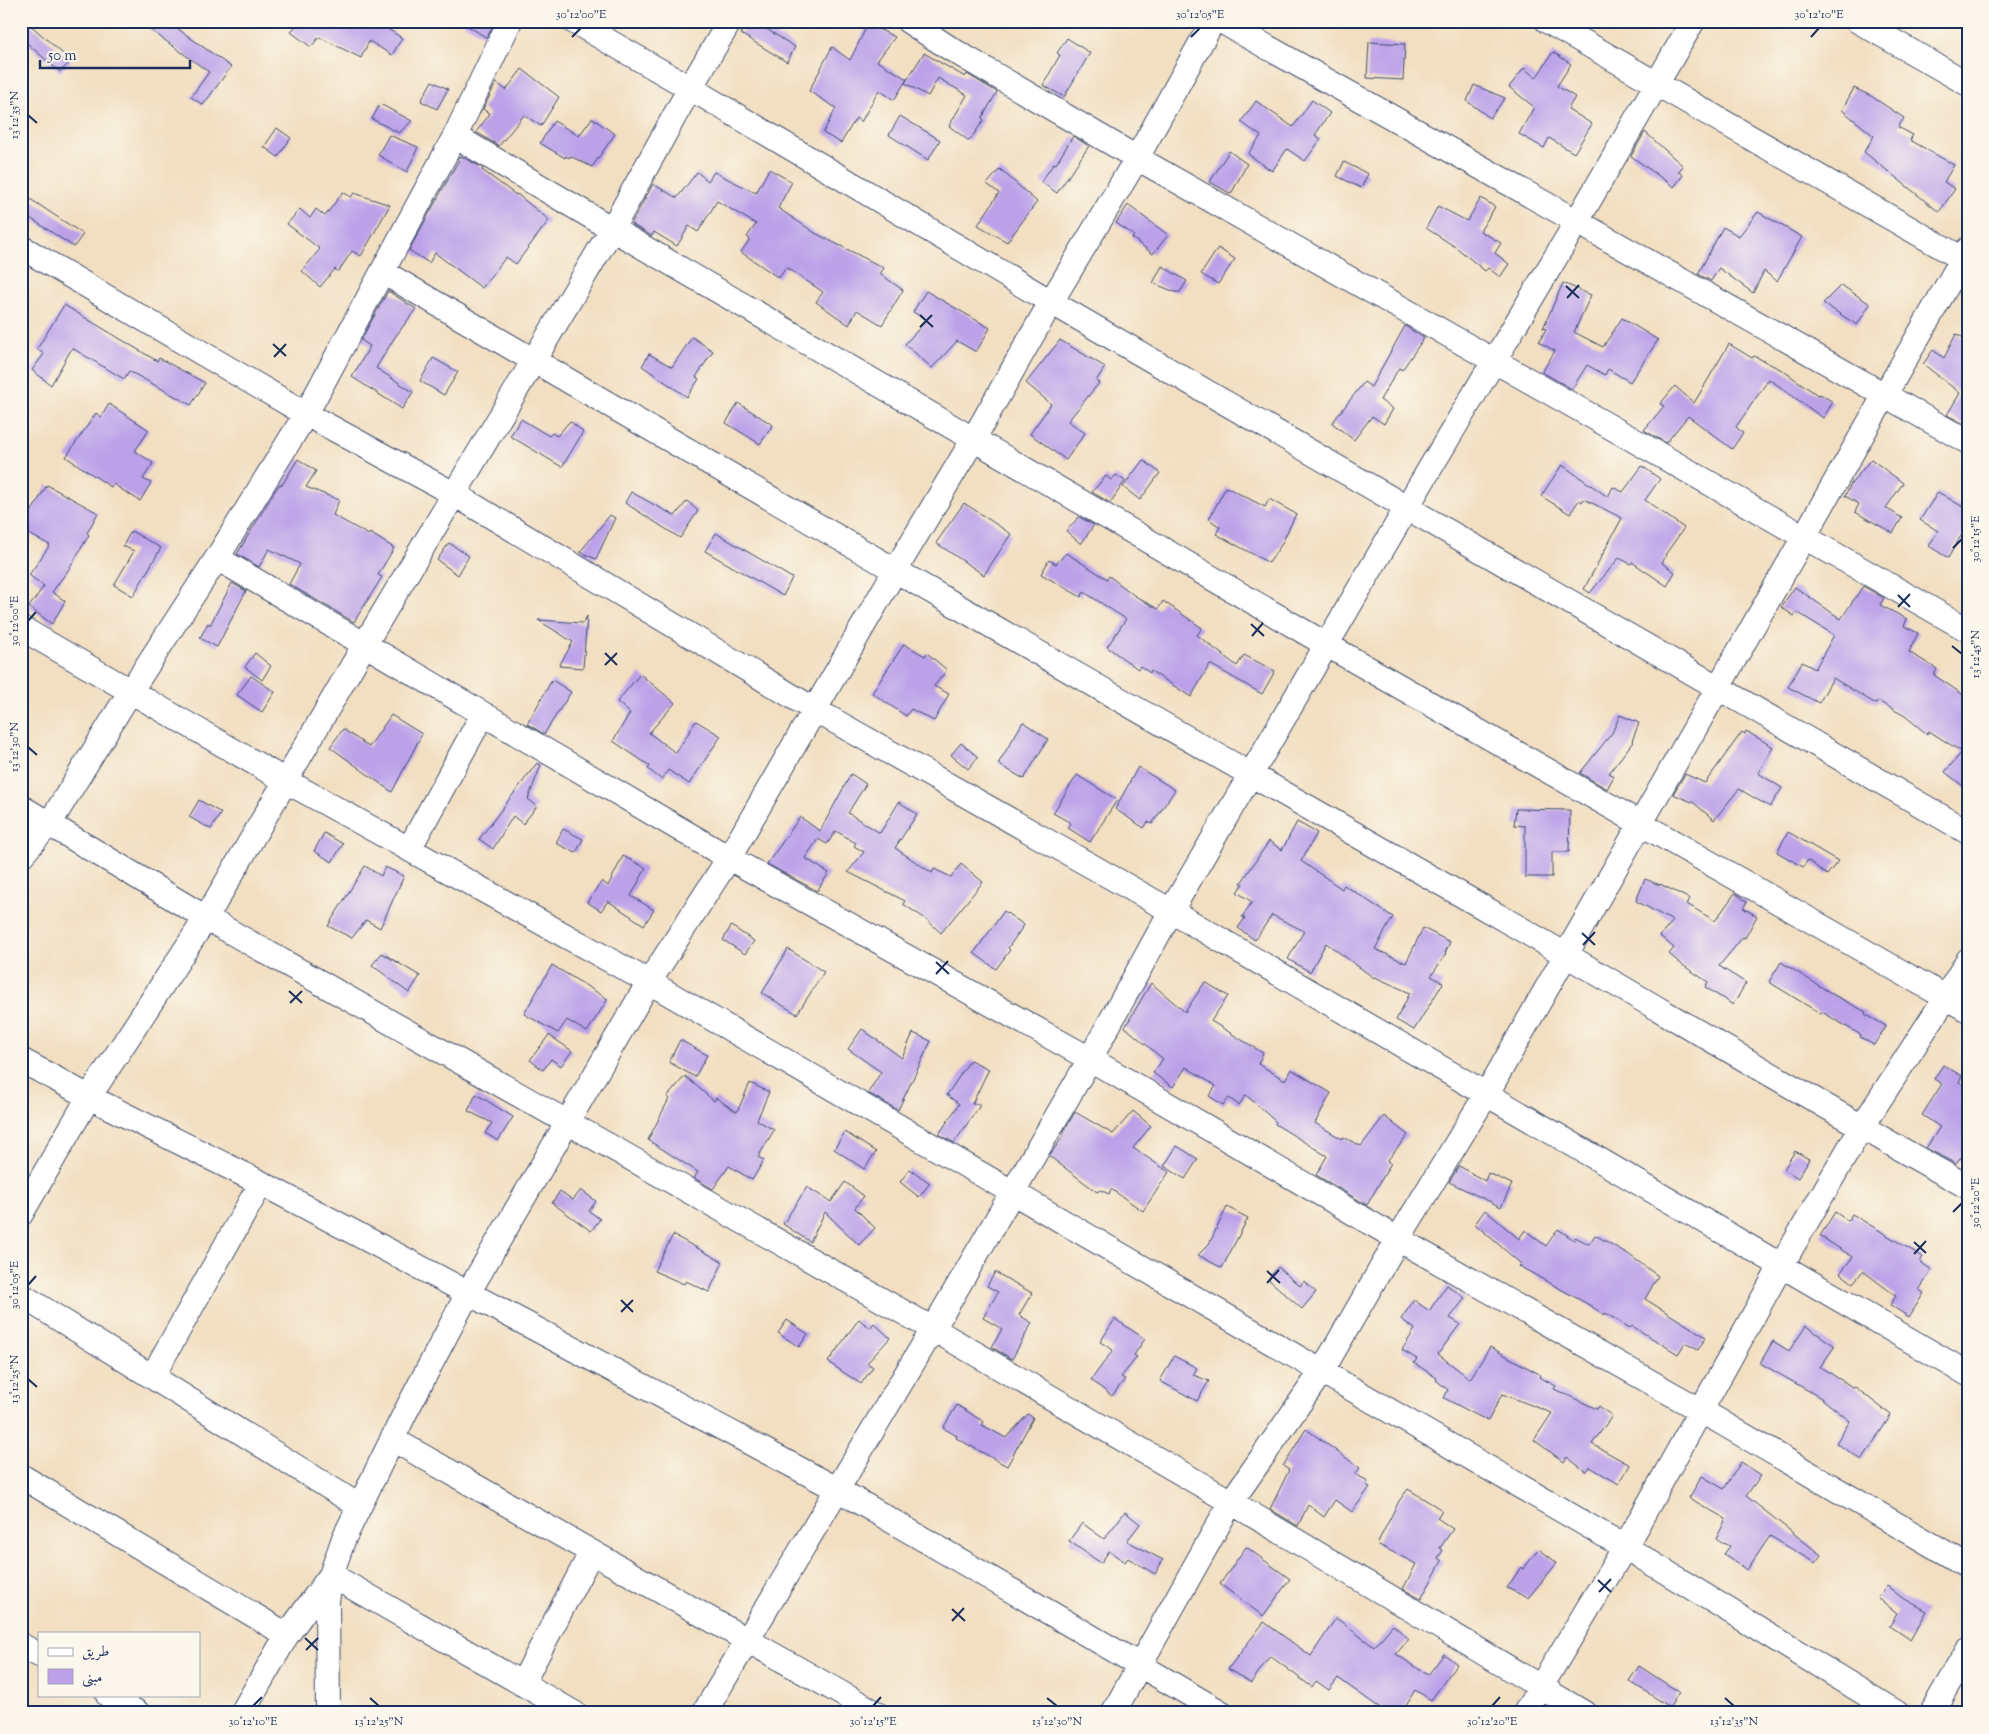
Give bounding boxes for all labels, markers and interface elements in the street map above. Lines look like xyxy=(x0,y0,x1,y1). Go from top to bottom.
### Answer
text: 30°12'00"E xyxy=(556,6,607,24)
text: 30°12'05"E xyxy=(1176,6,1225,24)
text: 30°12'10"E xyxy=(1795,6,1844,24)
scale bar xyxy=(40,38,190,70)
text: 50 m xyxy=(47,46,77,67)
text: 13°12'35"N xyxy=(6,90,24,139)
text: 30°12'15"E xyxy=(1967,515,1985,563)
text: 30°12'00"E xyxy=(6,595,24,646)
text: 13°12'45"N xyxy=(1967,629,1985,678)
text: 13°12'30"N xyxy=(6,722,24,772)
text: 30°12'20"E xyxy=(1967,1177,1985,1228)
text: 30°12'05"E xyxy=(6,1260,24,1309)
text: 13°12'25"N xyxy=(6,1354,24,1403)
legend xyxy=(38,1632,200,1696)
text: طريق xyxy=(82,1642,109,1663)
text: مبنى xyxy=(82,1668,102,1689)
text: 30°12'10"E xyxy=(229,1713,278,1731)
text: 13°12'25"N xyxy=(355,1713,404,1731)
text: 30°12'15"E xyxy=(849,1713,897,1731)
text: 13°12'30"N xyxy=(1032,1713,1082,1731)
text: 30°12'20"E xyxy=(1467,1713,1518,1731)
text: 13°12'35"N xyxy=(1710,1713,1759,1731)

